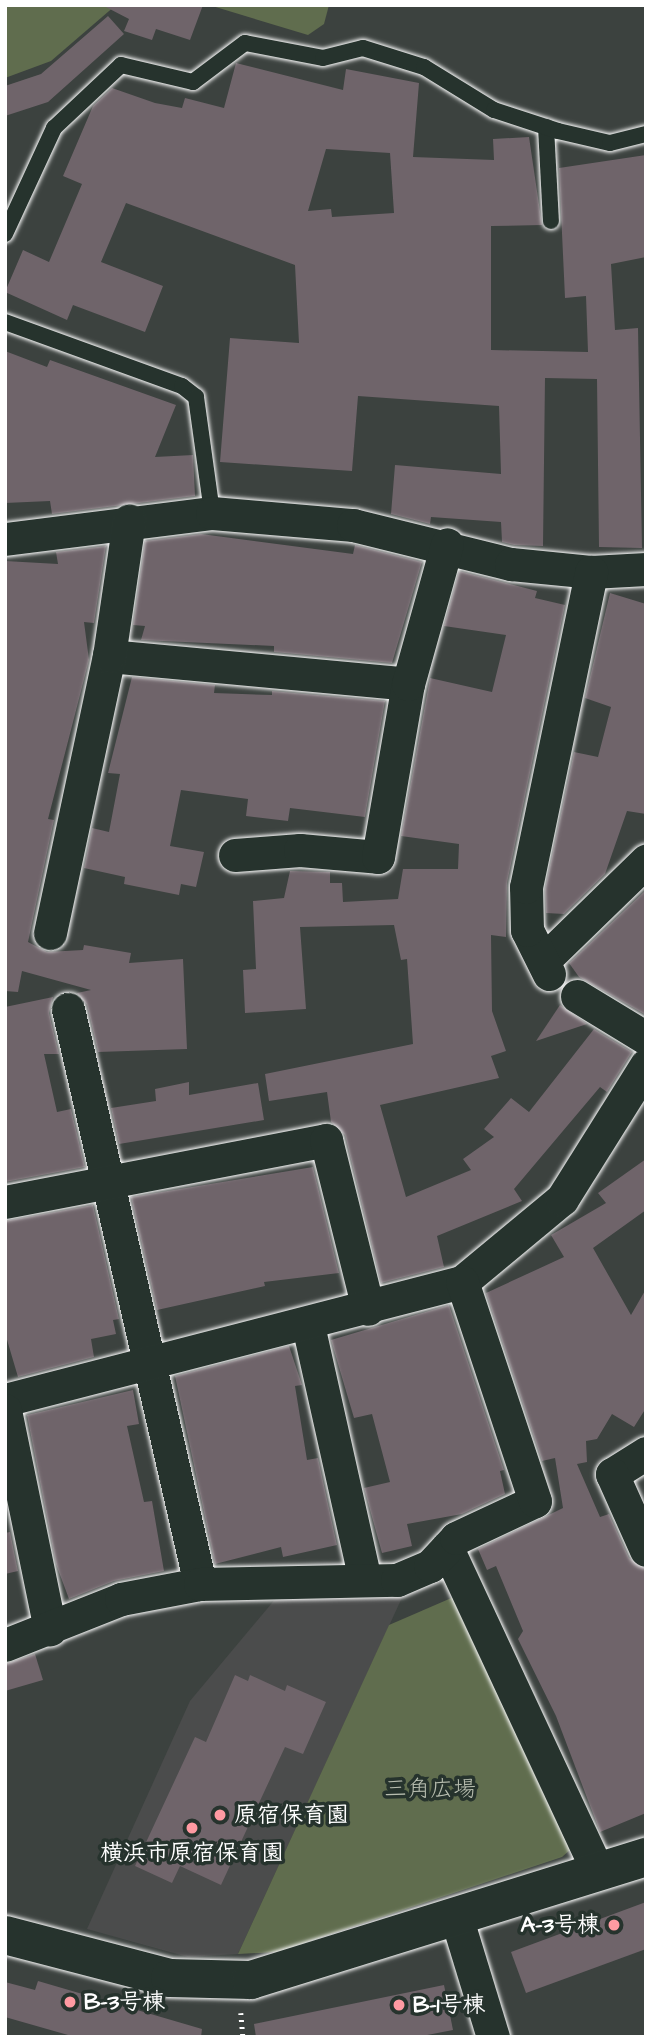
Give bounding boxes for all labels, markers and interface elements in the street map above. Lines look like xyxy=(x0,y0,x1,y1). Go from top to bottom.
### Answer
park label: 三角広場 xyxy=(384,1775,476,1803)
place label: 原宿保育園 xyxy=(234,1801,349,1829)
marker: 原宿保育園 xyxy=(212,1807,228,1823)
marker: 横浜市原宿保育園 xyxy=(184,1820,200,1836)
place label: 横浜市原宿保育園 xyxy=(100,1839,284,1867)
place label: A-3号棟 xyxy=(520,1911,600,1939)
marker: A-3号棟 xyxy=(606,1917,622,1933)
place label: B-3号棟 xyxy=(84,1988,165,2016)
place label: B-1号棟 xyxy=(413,1991,485,2019)
marker: B-3号棟 xyxy=(62,1994,78,2010)
marker: B-1号棟 xyxy=(391,1997,407,2013)

